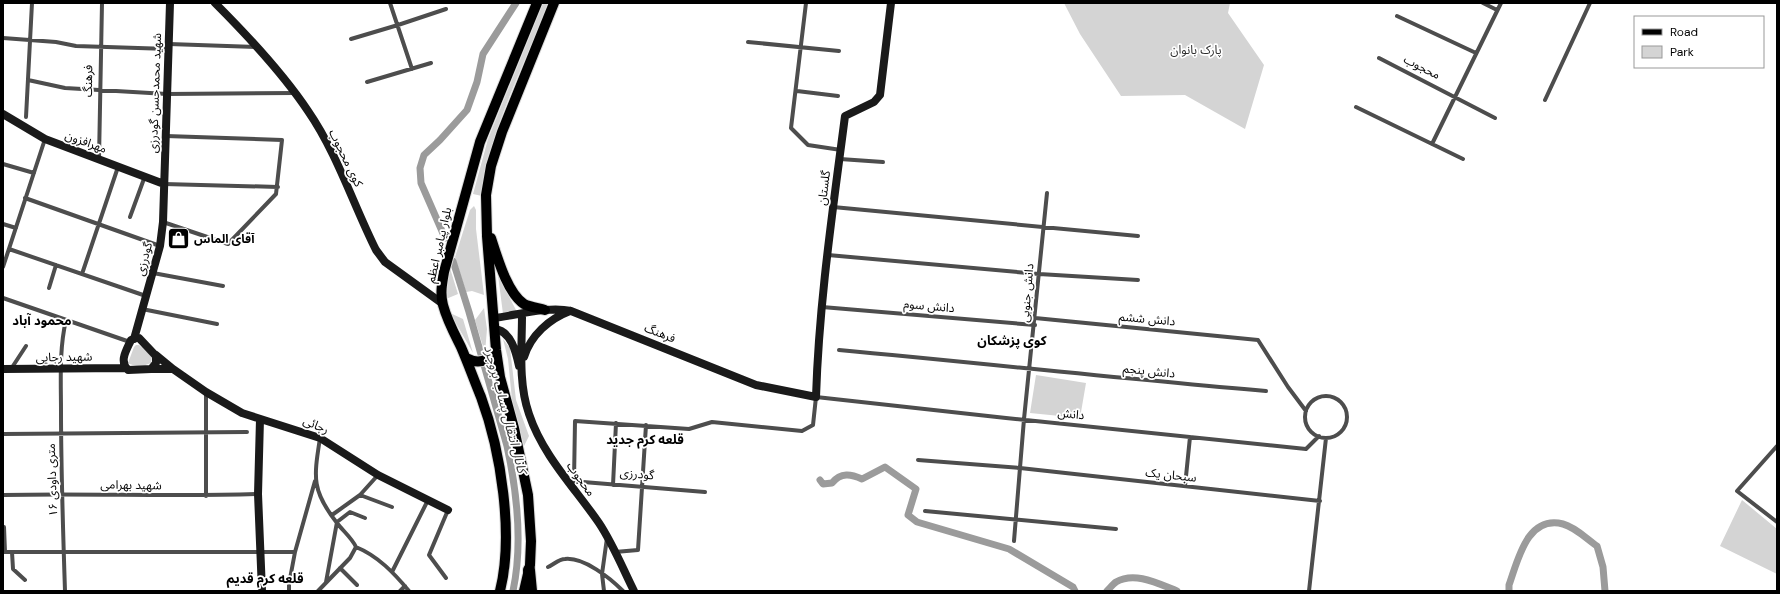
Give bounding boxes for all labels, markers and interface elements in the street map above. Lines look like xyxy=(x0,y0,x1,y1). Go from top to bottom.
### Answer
legend xyxy=(1634,16,1764,68)
text: Road xyxy=(1670,24,1698,40)
street label: شهید محمدحسن گودرزی xyxy=(145,33,165,153)
park label: پارک بانوان xyxy=(1170,42,1222,58)
text: Park xyxy=(1670,44,1694,60)
street label: محجوب xyxy=(1401,51,1443,83)
street label: فرهنگ xyxy=(80,65,96,97)
street label: مهرافزون xyxy=(63,127,109,157)
street label: کوی محجوب xyxy=(325,127,367,190)
street label: گلستان xyxy=(814,169,834,206)
street label: بلوار پیامبر اعظم xyxy=(423,206,456,285)
shop icon: آقای الماس xyxy=(166,226,192,252)
place label: آقای الماس xyxy=(194,231,255,247)
street label: گودرزی xyxy=(132,239,156,278)
street label: دانش جنوبی xyxy=(1016,263,1038,323)
street label: دانش سوم xyxy=(903,296,955,317)
street label: دانش ششم xyxy=(1118,309,1176,330)
district label: محمود آباد xyxy=(12,312,72,329)
street label: فرهنگ xyxy=(642,320,678,346)
district label: کوی پزشکان xyxy=(977,332,1047,349)
water label: کانال انتقال پساب بروجرد xyxy=(480,343,531,478)
street label: شهید رجایی xyxy=(36,349,92,365)
street label: دانش پنجم xyxy=(1122,360,1176,383)
street label: دانش xyxy=(1057,405,1086,423)
street label: رجائی xyxy=(301,412,331,438)
district label: قلعه کرم جدید xyxy=(606,431,684,449)
street label: ۱۶ متری داودی xyxy=(43,443,61,517)
street label: محجوب xyxy=(563,458,599,500)
street label: سبحان یک xyxy=(1145,464,1197,486)
street label: گودرزی xyxy=(619,465,656,484)
street label: شهید بهرامی xyxy=(100,476,162,494)
district label: قلعه کرم قدیم xyxy=(226,570,304,589)

